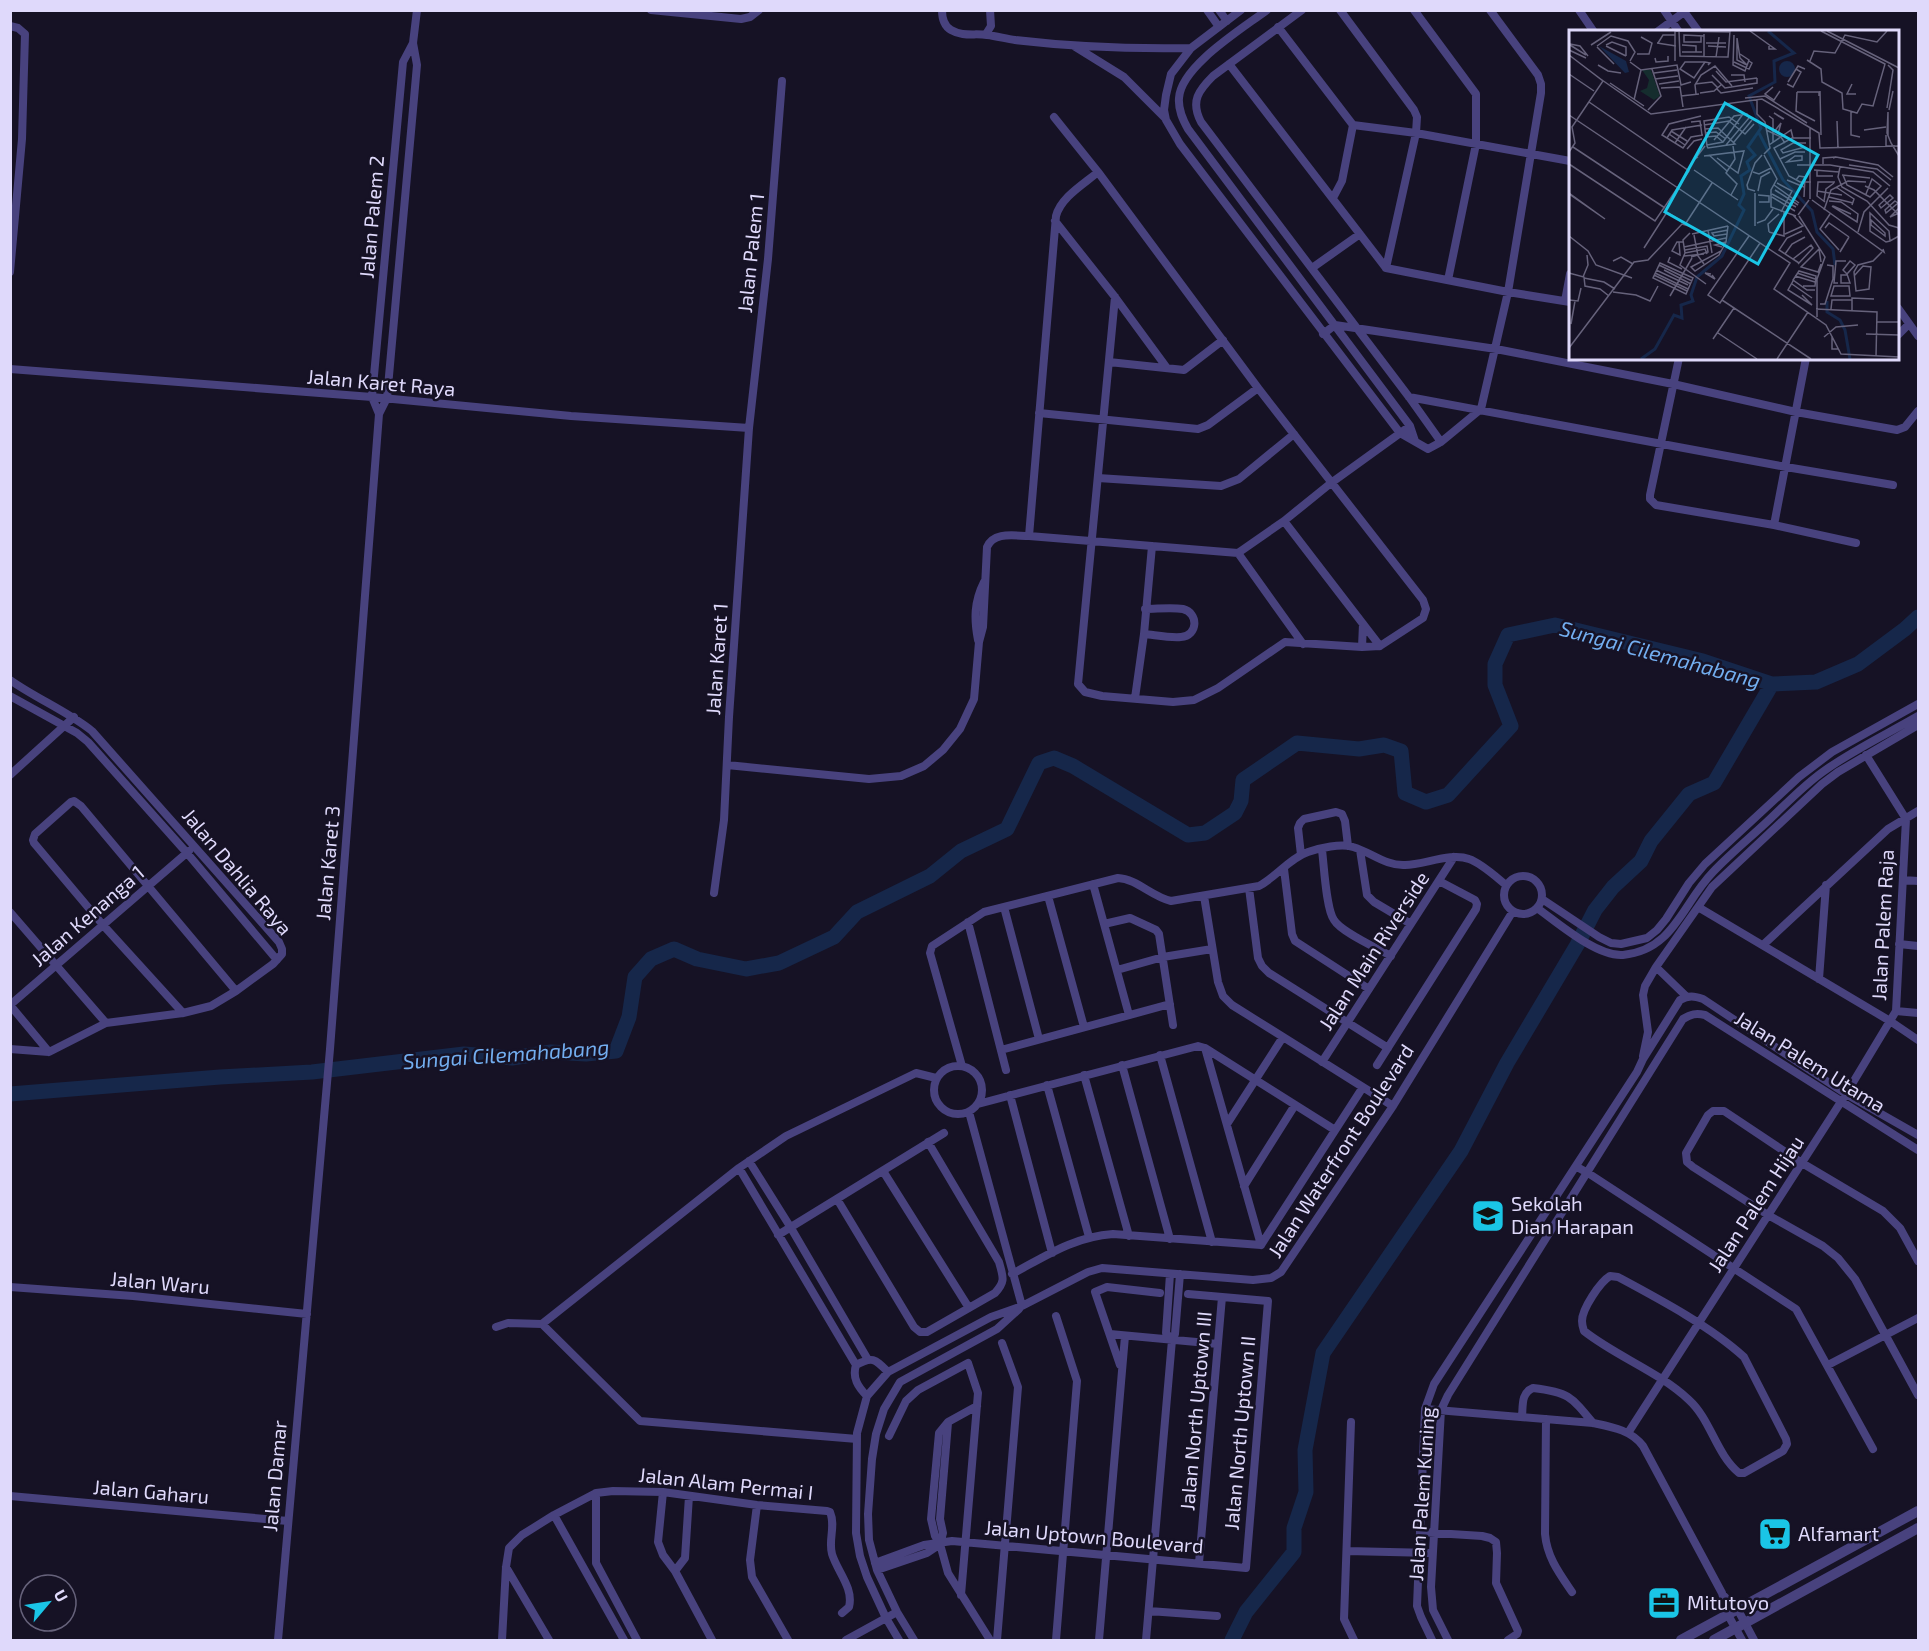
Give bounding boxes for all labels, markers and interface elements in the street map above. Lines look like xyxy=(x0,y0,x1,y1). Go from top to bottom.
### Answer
inset map xyxy=(1569,30,1899,360)
street label: Jalan Palem 2 xyxy=(354,154,388,279)
street label: Jalan Palem 1 xyxy=(732,192,768,314)
street label: Jalan Karet Raya xyxy=(306,364,456,400)
street label: Jalan Karet 1 xyxy=(700,602,732,716)
water label: Sungai Cilemahabang xyxy=(1557,615,1764,692)
street label: Jalan Dahlia Raya xyxy=(178,803,298,940)
street label: Jalan Karet 3 xyxy=(310,804,344,921)
street label: Jalan Palem Raja xyxy=(1866,849,1898,1001)
street label: Jalan Kenanga 1 xyxy=(26,860,149,971)
street label: Jalan Main Riverside xyxy=(1313,867,1433,1034)
street label: Jalan Palem Utama xyxy=(1731,1005,1890,1117)
water label: Sungai Cilemahabang xyxy=(402,1034,610,1073)
street label: Jalan Waterfront Boulevard xyxy=(1262,1039,1418,1262)
street label: Jalan Palem Hijau xyxy=(1702,1131,1808,1276)
place label: Sekolah Dian Harapan xyxy=(1511,1191,1634,1238)
school or university icon: Sekolah Dian Harapan xyxy=(1470,1198,1506,1234)
street label: Jalan Waru xyxy=(109,1266,211,1298)
street label: Jalan North Uptown III xyxy=(1174,1310,1216,1512)
street label: Jalan North Uptown II xyxy=(1219,1335,1259,1531)
street label: Jalan Palem Kuning xyxy=(1403,1406,1439,1582)
street label: Jalan Damar xyxy=(257,1419,291,1533)
street label: Jalan Alam Permai I xyxy=(638,1462,815,1504)
street label: Jalan Gaharu xyxy=(92,1474,210,1508)
street label: Jalan Uptown Boulevard xyxy=(984,1514,1205,1558)
supermarket icon: Alfamart xyxy=(1757,1516,1793,1552)
place label: Alfamart xyxy=(1798,1521,1879,1545)
north arrow xyxy=(18,1573,78,1633)
office icon: Mitutoyo xyxy=(1646,1585,1682,1621)
text: U xyxy=(51,1586,73,1605)
place label: Mitutoyo xyxy=(1687,1590,1769,1614)

